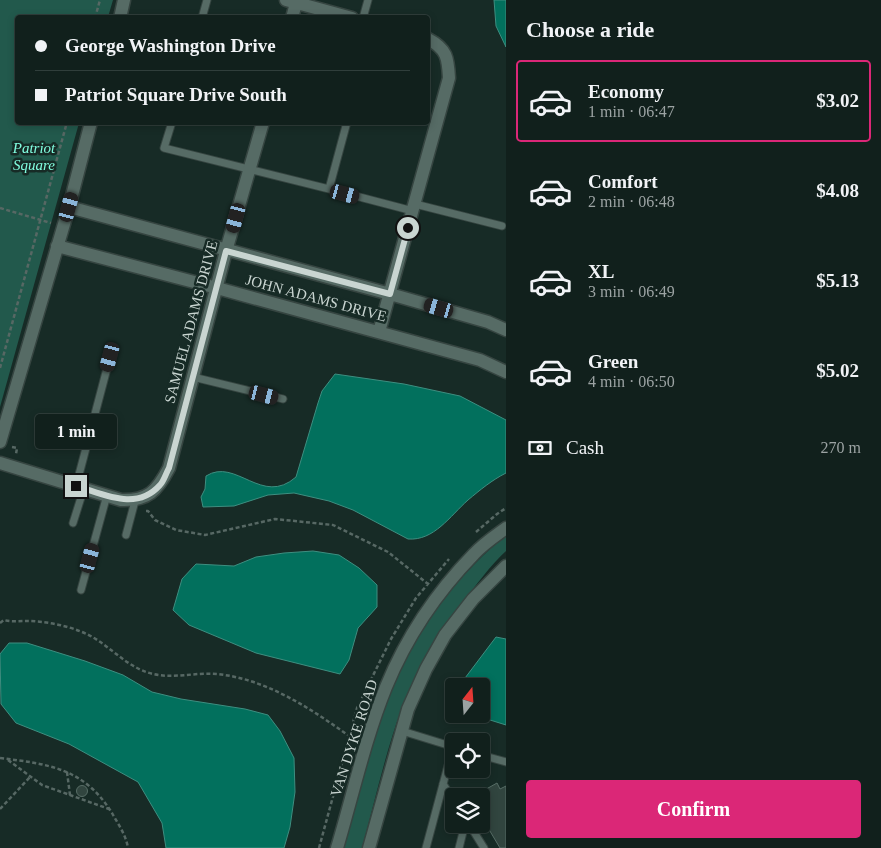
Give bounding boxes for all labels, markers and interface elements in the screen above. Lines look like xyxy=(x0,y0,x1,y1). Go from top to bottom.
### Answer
text: Choose a ride xyxy=(526,17,654,42)
text: George Washington Drive xyxy=(65,35,276,56)
icon: car xyxy=(528,79,573,124)
text: Economy xyxy=(588,81,664,102)
text: Patriot Square Drive South xyxy=(65,84,287,105)
text: $3.02 xyxy=(816,90,859,111)
text: 1 min · 06:47 xyxy=(588,103,675,120)
park label: Patriot Square xyxy=(12,140,56,173)
icon: car xyxy=(528,169,573,214)
text: Comfort xyxy=(588,171,658,192)
text: $4.08 xyxy=(816,180,859,201)
car xyxy=(328,183,361,205)
car xyxy=(57,191,80,223)
text: 2 min · 06:48 xyxy=(588,193,675,210)
car xyxy=(224,202,247,234)
route start xyxy=(397,217,419,239)
street label: SAMUEL ADAMS DRIVE xyxy=(162,239,220,405)
icon: car xyxy=(528,259,573,304)
text: XL xyxy=(588,261,614,282)
text: $5.13 xyxy=(816,270,859,291)
street label: JOHN ADAMS DRIVE xyxy=(244,272,388,324)
text: 3 min · 06:49 xyxy=(588,283,675,300)
car xyxy=(422,297,455,319)
car xyxy=(98,341,121,373)
icon: car xyxy=(528,349,573,394)
text: Green xyxy=(588,351,638,372)
text: $5.02 xyxy=(816,360,859,381)
text: 4 min · 06:50 xyxy=(588,373,675,390)
car xyxy=(247,384,280,406)
callout: 1 min xyxy=(35,414,117,448)
text: 1 min xyxy=(57,423,95,440)
icon: cash xyxy=(526,434,554,462)
text: Cash xyxy=(566,437,604,458)
text: 270 m xyxy=(821,439,861,456)
route end xyxy=(65,475,87,497)
car xyxy=(78,542,101,574)
street label: VAN DYKE ROAD xyxy=(328,677,381,799)
north arrow xyxy=(445,678,490,722)
map controls xyxy=(445,678,490,833)
button: locate xyxy=(445,733,490,778)
button: Confirm xyxy=(526,780,861,838)
button: layers xyxy=(445,788,490,833)

